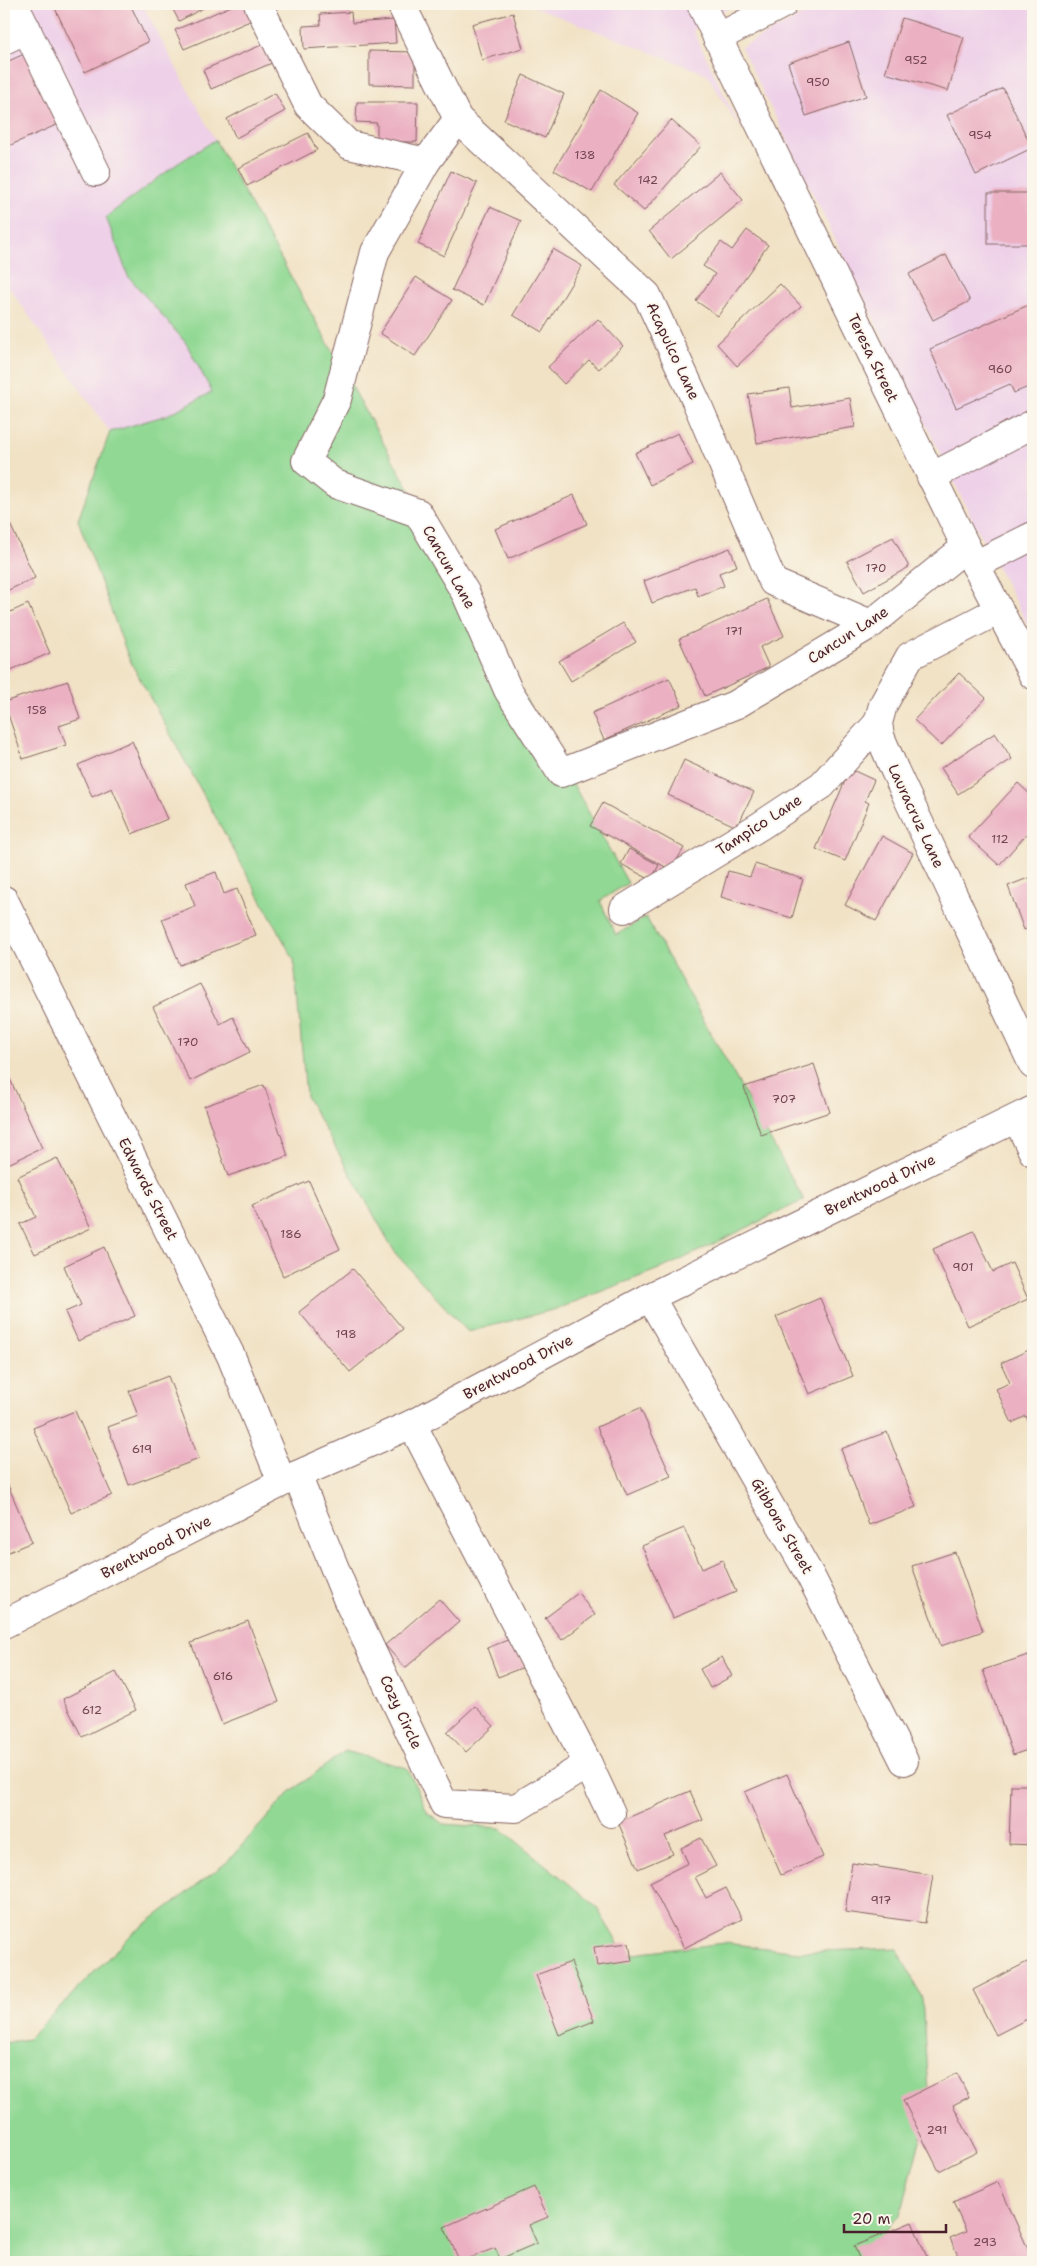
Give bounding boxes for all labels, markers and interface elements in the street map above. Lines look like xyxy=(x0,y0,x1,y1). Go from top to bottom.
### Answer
house number: 952 xyxy=(904,52,928,68)
house number: 950 xyxy=(806,74,830,90)
house number: 954 xyxy=(968,127,992,143)
house number: 138 xyxy=(575,147,595,163)
house number: 142 xyxy=(638,172,658,188)
street label: Acapulco Lane xyxy=(642,299,704,403)
street label: Teresa Street xyxy=(843,311,903,405)
house number: 960 xyxy=(988,361,1012,377)
street label: Cancun Lane xyxy=(418,522,480,612)
house number: 170 xyxy=(866,560,886,576)
street label: Cancun Lane xyxy=(804,601,892,669)
house number: 171 xyxy=(725,623,743,639)
house number: 158 xyxy=(27,702,47,718)
street label: Lauracruz Lane xyxy=(883,761,949,871)
street label: Tampico Lane xyxy=(712,790,806,860)
house number: 112 xyxy=(991,831,1009,847)
house number: 170 xyxy=(178,1034,198,1050)
house number: 707 xyxy=(772,1091,796,1107)
street label: Edwards Street xyxy=(114,1134,182,1244)
street label: Brentwood Drive xyxy=(821,1149,939,1221)
house number: 186 xyxy=(280,1226,302,1242)
house number: 901 xyxy=(952,1259,974,1275)
house number: 198 xyxy=(335,1326,357,1342)
street label: Brentwood Drive xyxy=(460,1330,576,1404)
house number: 619 xyxy=(132,1441,152,1457)
street label: Gibbons Street xyxy=(746,1474,818,1578)
street label: Brentwood Drive xyxy=(97,1511,215,1583)
house number: 616 xyxy=(213,1668,233,1684)
street label: Cozy Circle xyxy=(375,1672,427,1752)
house number: 612 xyxy=(82,1702,102,1718)
house number: 917 xyxy=(871,1892,891,1908)
house number: 291 xyxy=(927,2122,947,2138)
scale bar xyxy=(844,2201,947,2233)
text: 20 m xyxy=(852,2209,891,2229)
house number: 293 xyxy=(973,2234,997,2250)

